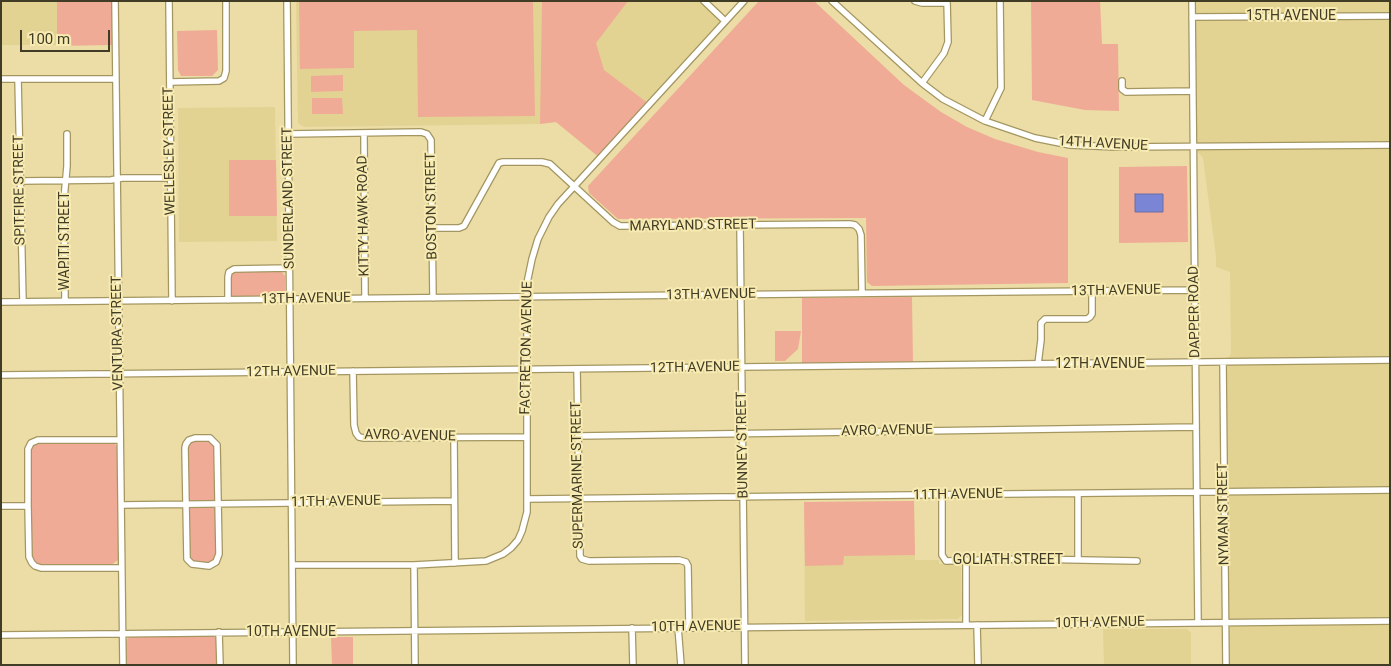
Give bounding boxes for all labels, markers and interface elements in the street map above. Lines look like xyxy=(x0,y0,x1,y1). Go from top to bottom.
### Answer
street label: 15TH AVENUE xyxy=(1246,8,1336,24)
scale bar xyxy=(22,20,112,52)
text: 100 m xyxy=(28,30,70,48)
street label: WELLESLEY STREET xyxy=(160,86,180,216)
street label: SUNDERLAND STREET xyxy=(279,127,299,269)
street label: 14TH AVENUE xyxy=(1058,133,1148,155)
street label: SPITFIRE STREET xyxy=(11,135,29,245)
street label: BOSTON STREET xyxy=(423,152,441,260)
street label: KITTY HAWK ROAD xyxy=(355,155,373,277)
street label: WAPITI STREET xyxy=(57,191,73,291)
street label: MARYLAND STREET xyxy=(629,216,757,236)
street label: DAPPER ROAD xyxy=(1186,266,1204,358)
street label: VENTURA STREET xyxy=(109,275,127,391)
street label: FACTRETON AVENUE xyxy=(517,281,537,415)
street label: 13TH AVENUE xyxy=(1071,282,1161,300)
street label: 13TH AVENUE xyxy=(666,286,756,304)
street label: 13TH AVENUE xyxy=(261,290,351,308)
street label: 12TH AVENUE xyxy=(1055,356,1145,372)
street label: 12TH AVENUE xyxy=(650,359,740,377)
street label: 12TH AVENUE xyxy=(246,363,336,381)
street label: BUNNEY STREET xyxy=(734,391,752,499)
street label: SUPERMARINE STREET xyxy=(568,401,588,549)
street label: AVRO AVENUE xyxy=(841,422,933,440)
street label: AVRO AVENUE xyxy=(364,427,456,445)
street label: NYMAN STREET xyxy=(1215,462,1233,566)
street label: 11TH AVENUE xyxy=(913,486,1003,504)
street label: 11TH AVENUE xyxy=(291,493,381,511)
street label: GOLIATH STREET xyxy=(953,552,1063,568)
street label: 10TH AVENUE xyxy=(1055,614,1145,632)
street label: 10TH AVENUE xyxy=(651,618,741,636)
street label: 10TH AVENUE xyxy=(246,624,336,640)

